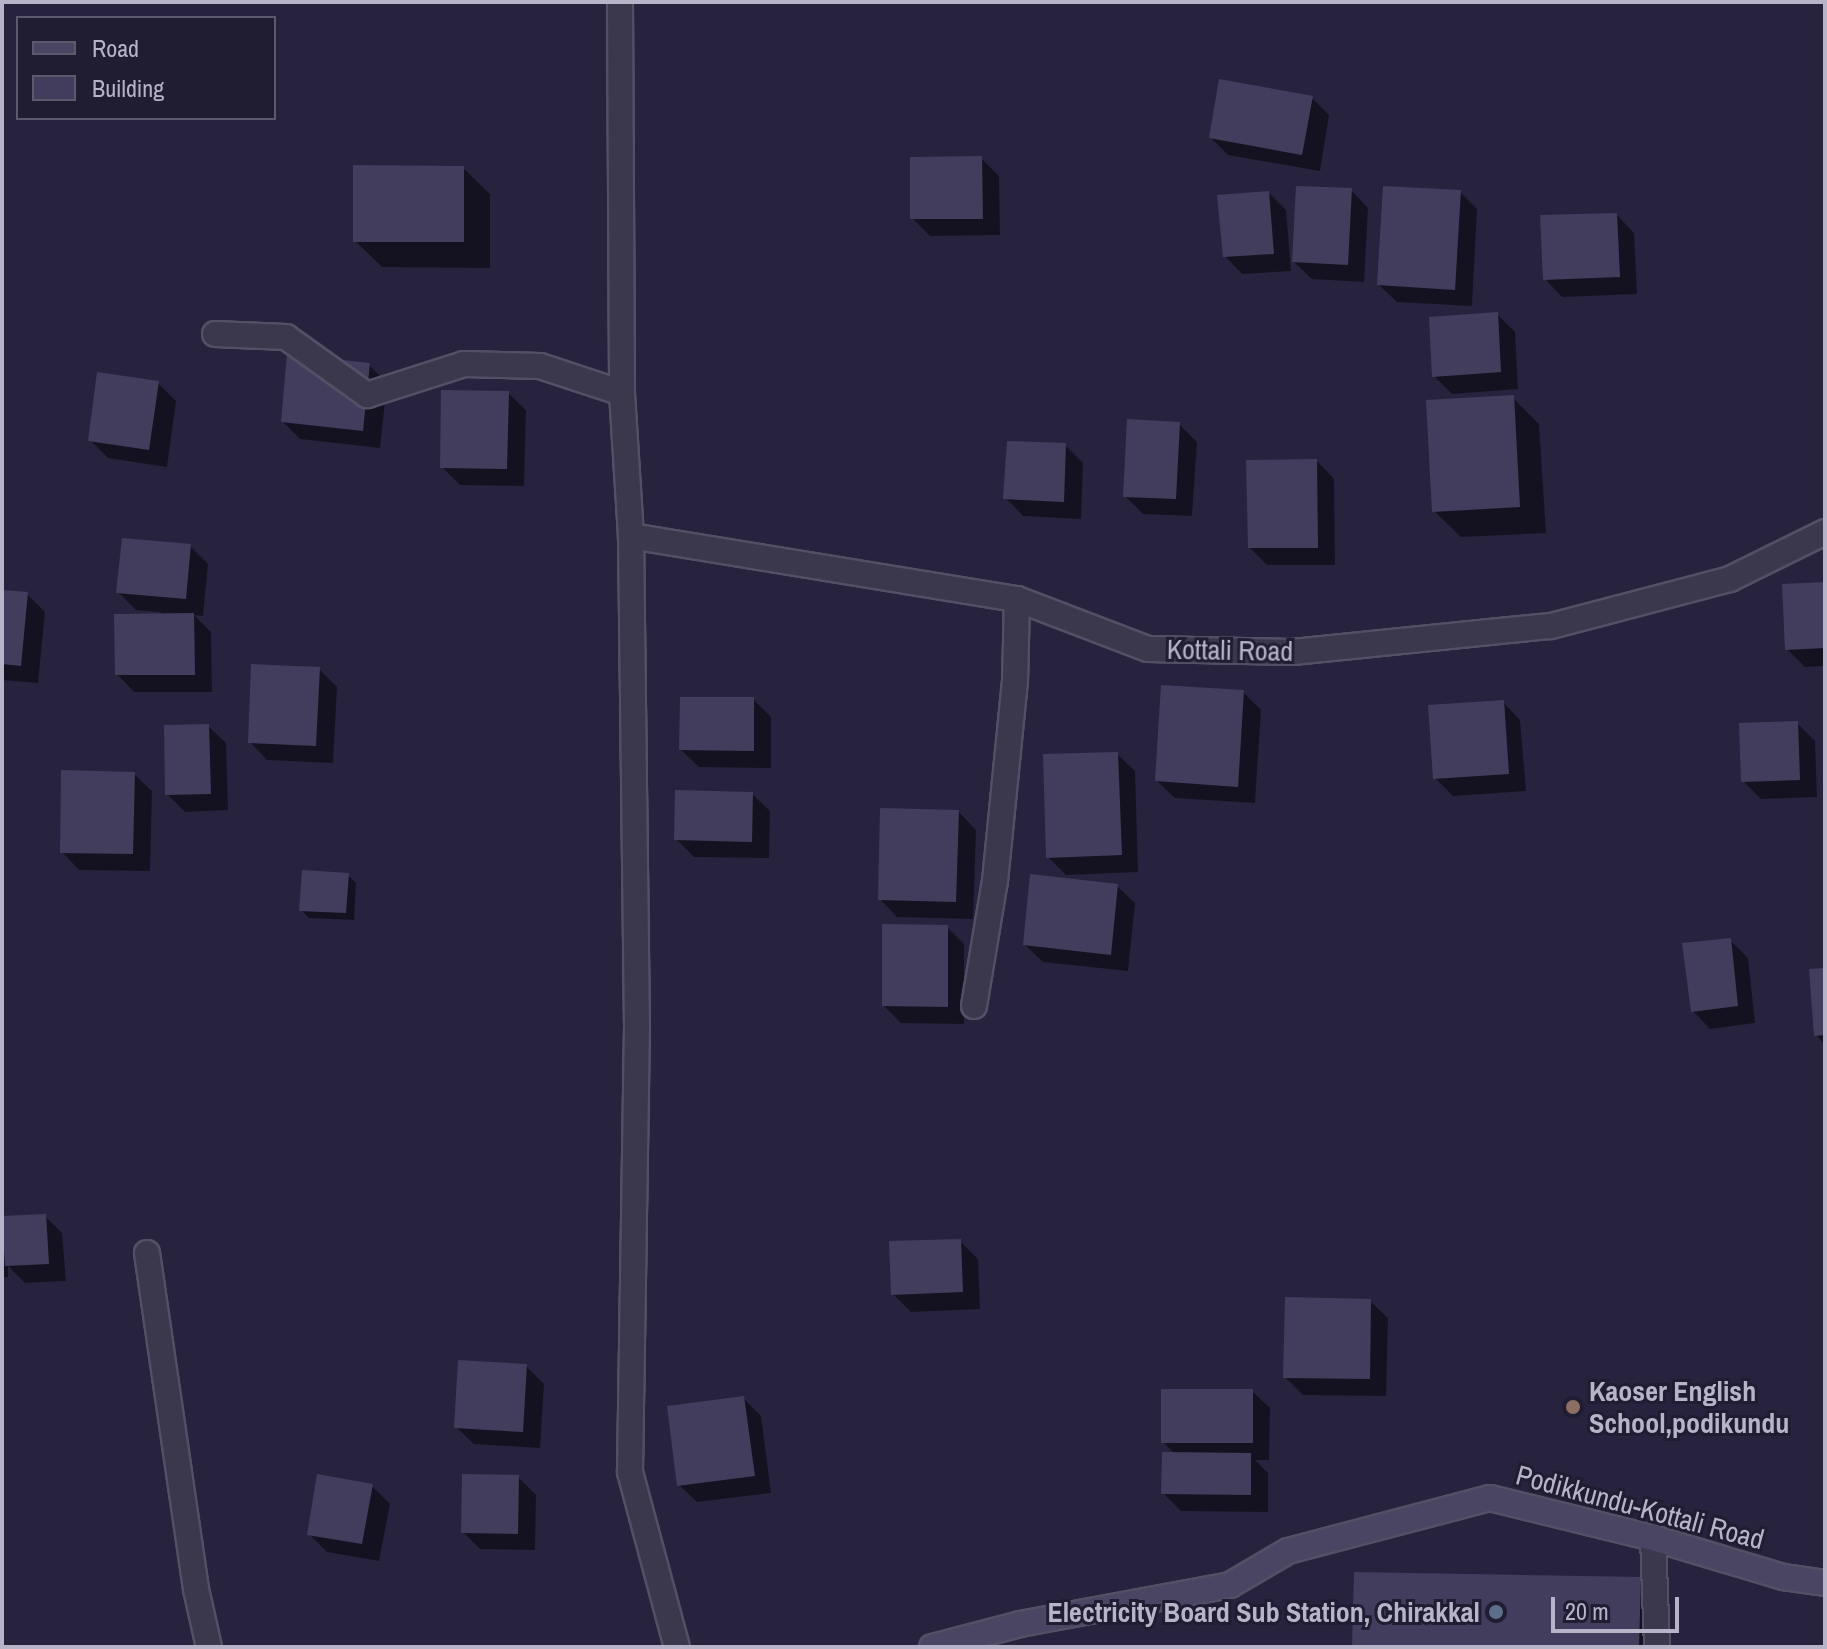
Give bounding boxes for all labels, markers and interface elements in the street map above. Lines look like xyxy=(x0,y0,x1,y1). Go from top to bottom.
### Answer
legend xyxy=(16,16,276,120)
text: Road xyxy=(92,32,139,64)
text: Building xyxy=(92,72,164,104)
street label: Kottali Road xyxy=(1167,632,1293,668)
place label: Kaoser English School,podikundu xyxy=(1589,1374,1789,1440)
marker: Kaoser English School,podikundu xyxy=(1564,1398,1582,1416)
street label: Podikkundu-Kottali Road xyxy=(1512,1458,1768,1556)
scale bar xyxy=(1555,1581,1683,1631)
place label: Electricity Board Sub Station, Chirakkal xyxy=(1047,1595,1480,1629)
text: 20 m xyxy=(1565,1595,1609,1627)
marker: Electricity Board Sub Station, Chirakkal xyxy=(1487,1603,1505,1621)

